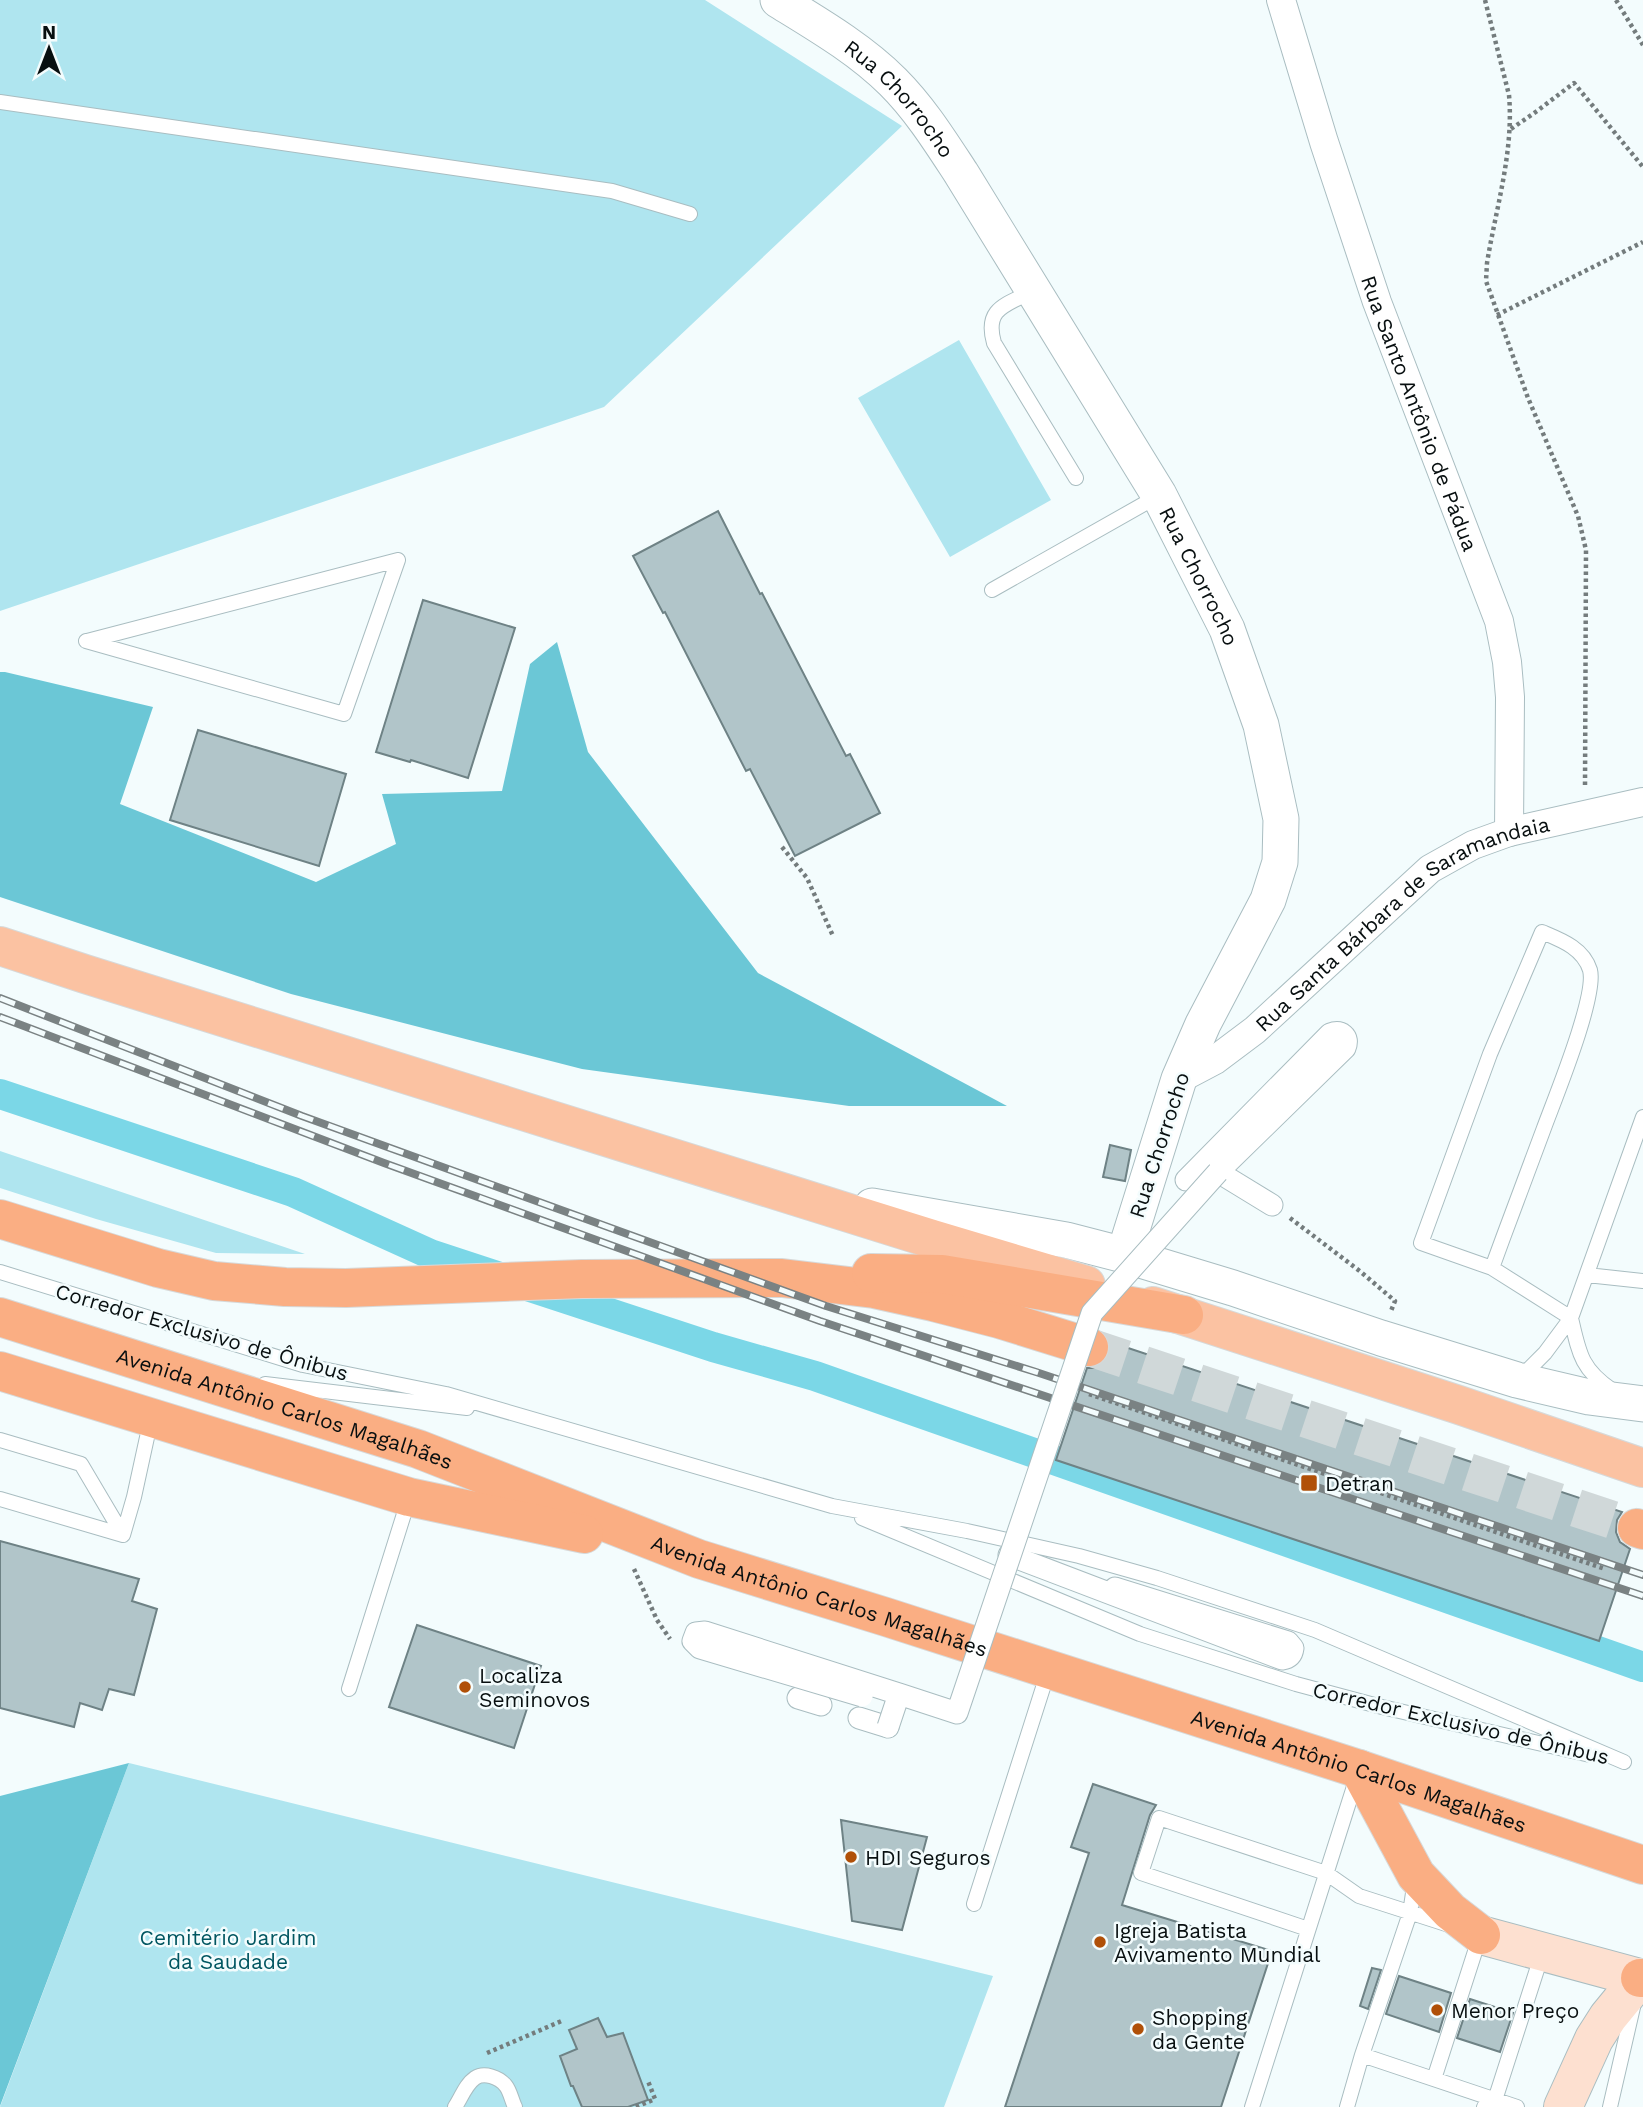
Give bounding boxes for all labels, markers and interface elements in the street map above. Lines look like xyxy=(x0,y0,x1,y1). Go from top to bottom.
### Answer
north arrow xyxy=(14,14,84,84)
text: N xyxy=(42,21,56,44)
street label: Rua Chorrocho xyxy=(840,34,960,162)
street label: Rua Santo Antônio de Pádua xyxy=(1357,272,1484,555)
street label: Rua Chorrocho xyxy=(1154,502,1244,649)
street label: Rua Santa Bárbara de Saramandaia xyxy=(1250,811,1552,1036)
street label: Rua Chorrocho xyxy=(1124,1069,1194,1221)
street label: Corredor Exclusivo de Ônibus xyxy=(53,1278,351,1386)
street label: Avenida Antônio Carlos Magalhães xyxy=(114,1342,457,1474)
place label: Detran xyxy=(1325,1471,1394,1496)
marker: Detran xyxy=(1299,1473,1319,1493)
street label: Avenida Antônio Carlos Magalhães xyxy=(648,1529,991,1661)
place label: Localiza Seminovos xyxy=(479,1663,590,1712)
street label: Corredor Exclusivo de Ônibus xyxy=(1310,1677,1612,1769)
marker: Localiza Seminovos xyxy=(457,1679,473,1695)
street label: Avenida Antônio Carlos Magalhães xyxy=(1188,1703,1530,1837)
place label: HDI Seguros xyxy=(865,1845,991,1870)
marker: HDI Seguros xyxy=(843,1849,859,1865)
place label: Igreja Batista Avivamento Mundial xyxy=(1114,1918,1321,1967)
park label: Cemitério Jardim da Saudade xyxy=(140,1925,316,1974)
marker: Igreja Batista Avivamento Mundial xyxy=(1092,1934,1108,1950)
place label: Menor Preço xyxy=(1451,1998,1579,2023)
marker: Menor Preço xyxy=(1429,2002,1445,2018)
place label: Shopping da Gente xyxy=(1152,2005,1248,2054)
marker: Shopping da Gente xyxy=(1130,2021,1146,2037)

